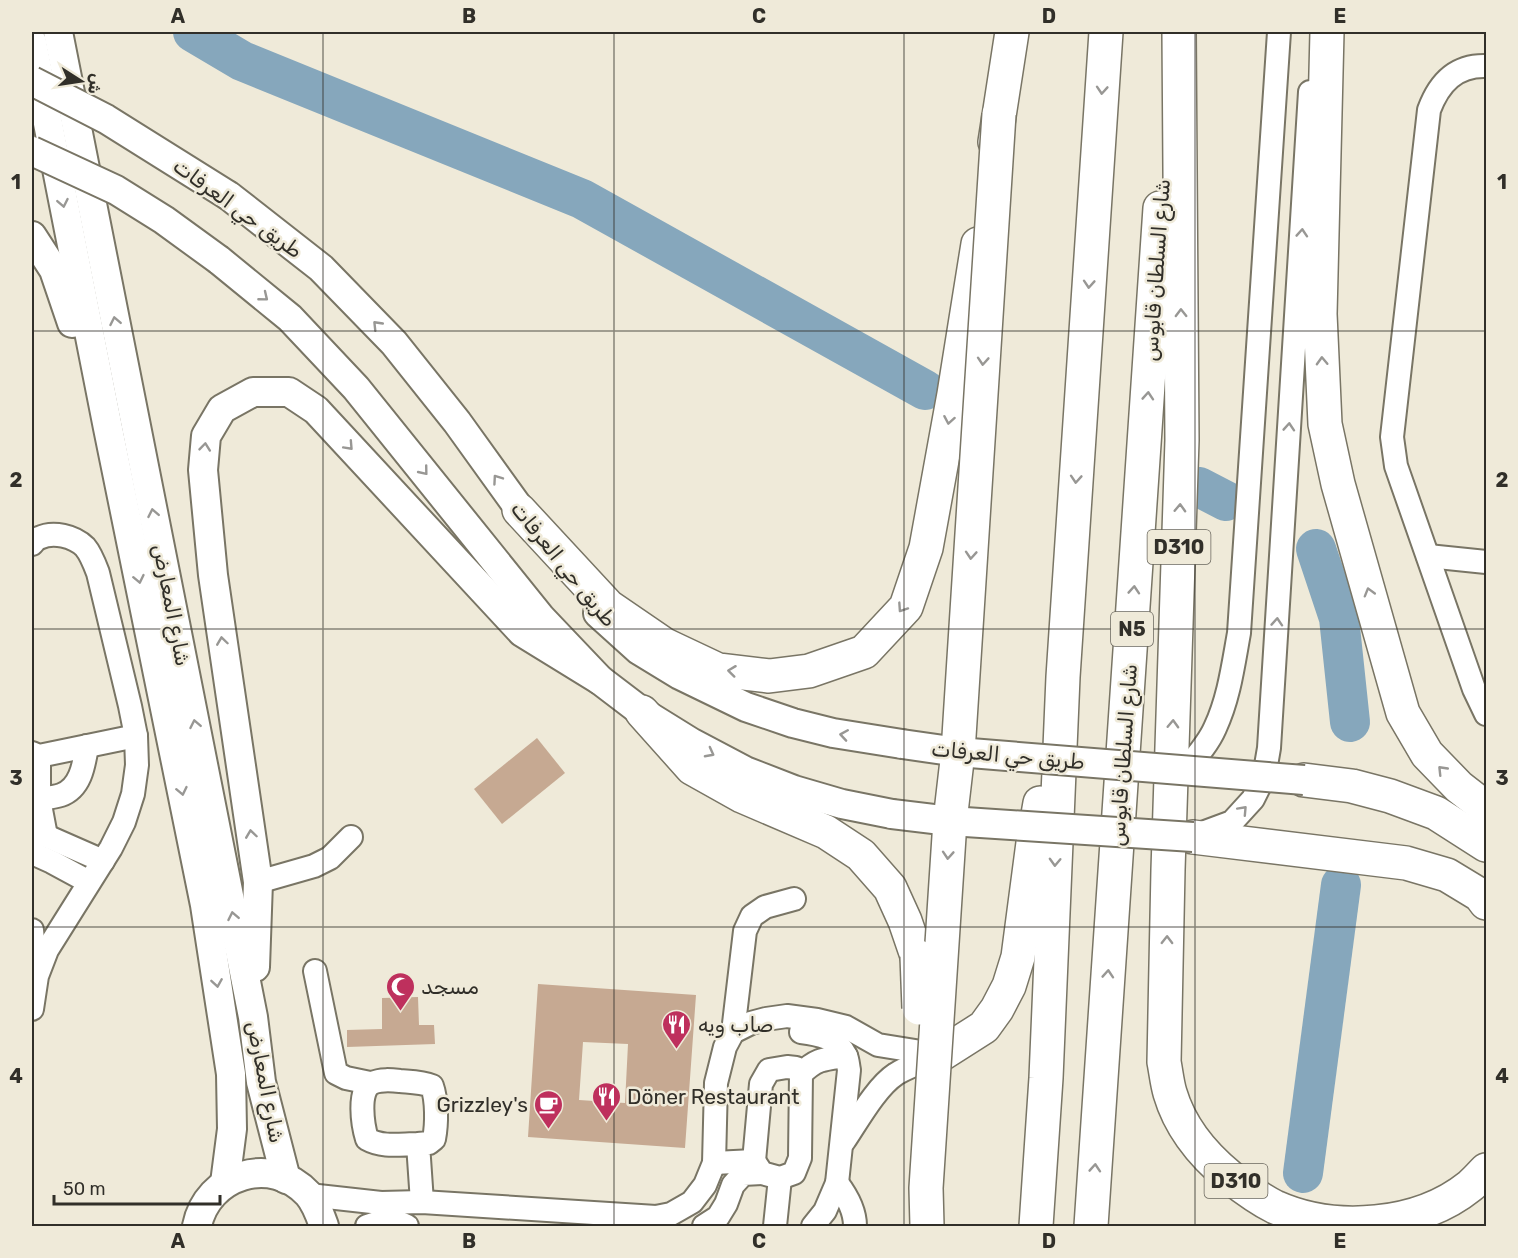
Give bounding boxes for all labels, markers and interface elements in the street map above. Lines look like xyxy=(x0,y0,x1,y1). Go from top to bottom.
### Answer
text: A xyxy=(171,4,186,28)
text: B xyxy=(462,4,476,28)
text: C xyxy=(752,4,766,28)
text: D xyxy=(1042,4,1056,28)
text: E xyxy=(1334,4,1346,28)
north arrow xyxy=(51,51,111,111)
text: ش xyxy=(84,72,107,96)
one-way arrow xyxy=(1096,85,1109,94)
street label: طريق حي العرفات xyxy=(166,153,308,267)
text: 1 xyxy=(11,170,21,194)
text: 1 xyxy=(1497,170,1507,194)
street label: شارع السلطان قابوس xyxy=(1137,178,1177,362)
one-way arrow xyxy=(56,197,69,207)
one-way arrow xyxy=(1295,228,1308,237)
one-way arrow xyxy=(1083,280,1096,289)
one-way arrow xyxy=(258,289,269,300)
one-way arrow xyxy=(1175,309,1187,318)
one-way arrow xyxy=(109,317,122,327)
one-way arrow xyxy=(373,322,384,333)
one-way arrow xyxy=(977,356,990,365)
one-way arrow xyxy=(1316,357,1329,366)
one-way arrow xyxy=(1141,391,1154,400)
one-way arrow xyxy=(943,415,956,425)
one-way arrow xyxy=(1283,423,1296,432)
one-way arrow xyxy=(342,439,353,450)
one-way arrow xyxy=(198,442,211,451)
one-way arrow xyxy=(416,465,427,476)
text: 2 xyxy=(10,468,23,492)
text: 2 xyxy=(1496,468,1509,492)
one-way arrow xyxy=(493,474,504,485)
one-way arrow xyxy=(1070,475,1083,484)
street label: طريق حي العرفات xyxy=(503,496,622,634)
one-way arrow xyxy=(1174,504,1186,513)
one-way arrow xyxy=(147,508,160,518)
road number: D310 xyxy=(1148,530,1210,564)
street label: شارع المعارض xyxy=(146,542,196,668)
one-way arrow xyxy=(964,551,977,560)
one-way arrow xyxy=(132,574,145,584)
one-way arrow xyxy=(1128,586,1141,595)
one-way arrow xyxy=(1363,587,1376,597)
one-way arrow xyxy=(899,602,910,613)
road number: N5 xyxy=(1111,612,1153,646)
one-way arrow xyxy=(1270,617,1283,626)
one-way arrow xyxy=(217,636,229,645)
street label: شارع السلطان قابوس xyxy=(1104,663,1144,847)
one-way arrow xyxy=(727,666,736,678)
one-way arrow xyxy=(189,720,202,730)
one-way arrow xyxy=(1167,720,1179,729)
one-way arrow xyxy=(839,729,849,742)
street label: طريق حي العرفات xyxy=(930,736,1086,778)
one-way arrow xyxy=(703,745,714,757)
text: 3 xyxy=(9,766,23,790)
one-way arrow xyxy=(1439,766,1450,777)
text: 3 xyxy=(1495,766,1509,790)
one-way arrow xyxy=(175,786,188,796)
one-way arrow xyxy=(1236,806,1247,816)
one-way arrow xyxy=(245,829,257,838)
one-way arrow xyxy=(942,850,955,859)
one-way arrow xyxy=(1049,858,1062,867)
one-way arrow xyxy=(227,911,240,921)
one-way arrow xyxy=(1161,936,1173,945)
one-way arrow xyxy=(1101,969,1114,978)
mosque icon: مسجد xyxy=(384,970,416,1012)
place label: مسجد xyxy=(421,974,479,999)
one-way arrow xyxy=(211,978,223,987)
restaurant icon: صاب ويه xyxy=(661,1008,693,1050)
place label: صاب ويه xyxy=(698,1012,773,1038)
street label: شارع المعارض xyxy=(240,1019,290,1145)
text: 4 xyxy=(9,1064,23,1088)
text: 4 xyxy=(1495,1064,1509,1088)
restaurant icon: Döner Restaurant xyxy=(590,1080,622,1122)
place label: Döner Restaurant xyxy=(627,1084,799,1109)
cafe icon: Grizzley's xyxy=(533,1088,565,1130)
place label: Grizzley's xyxy=(436,1092,528,1117)
one-way arrow xyxy=(1088,1164,1101,1173)
road number: D310 xyxy=(1204,1164,1268,1198)
scale bar xyxy=(54,1168,220,1206)
text: 50 m xyxy=(63,1178,106,1200)
text: A xyxy=(171,1229,186,1253)
text: B xyxy=(462,1229,476,1253)
text: C xyxy=(752,1229,766,1253)
text: D xyxy=(1042,1229,1056,1253)
text: E xyxy=(1334,1229,1346,1253)

